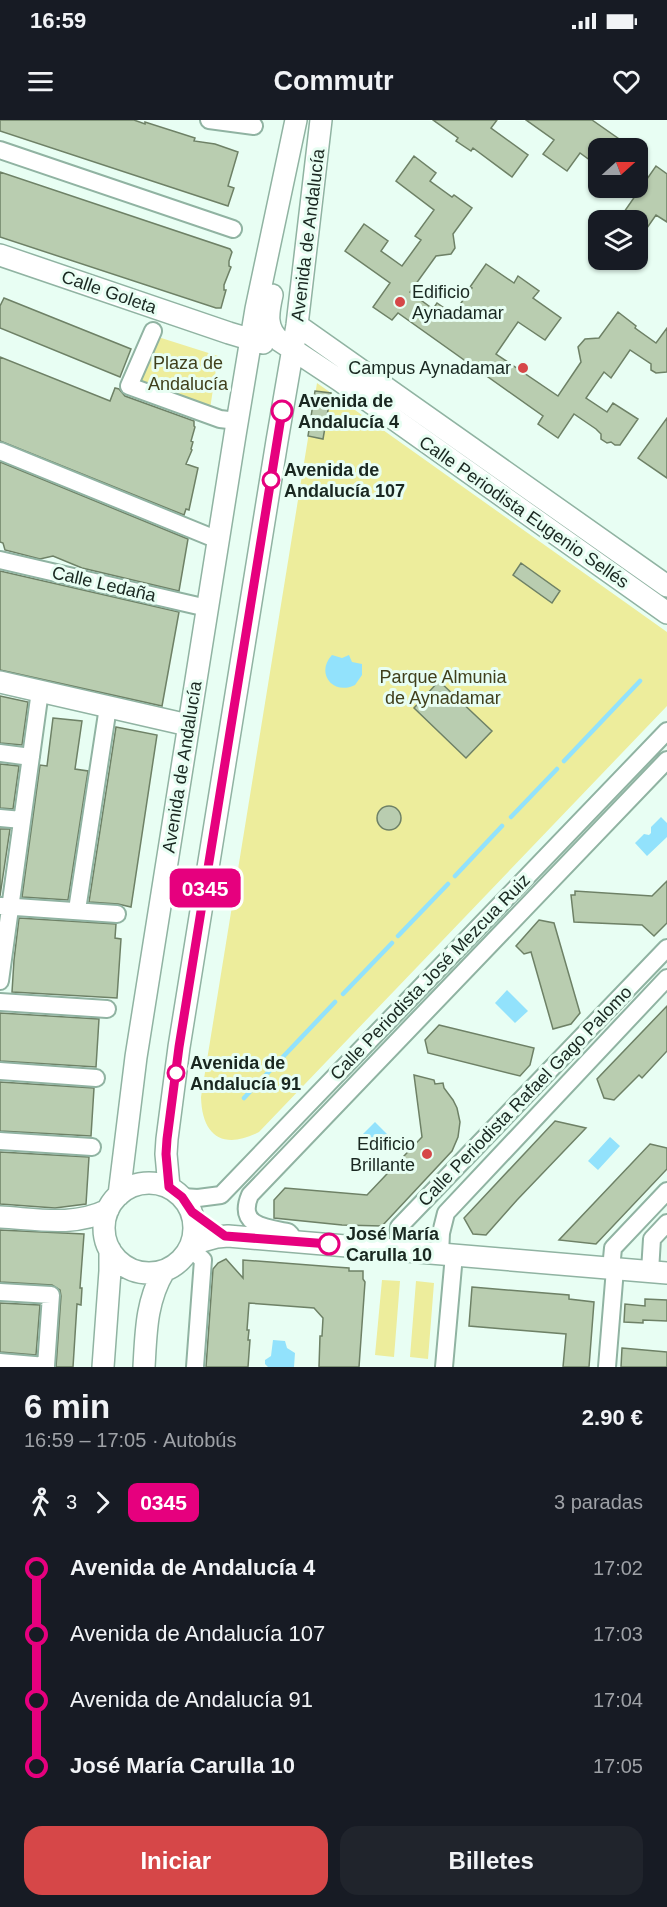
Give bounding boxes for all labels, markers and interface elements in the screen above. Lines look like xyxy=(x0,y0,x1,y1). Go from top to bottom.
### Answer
text: 16:59 xyxy=(30,8,86,33)
icon: menu xyxy=(24,65,57,98)
icon: heart xyxy=(610,65,643,98)
text: Commutr xyxy=(274,66,394,96)
north arrow xyxy=(588,138,648,198)
map controls xyxy=(588,138,648,270)
street label: Avenida de Andalucía xyxy=(287,147,329,322)
button: layers xyxy=(588,210,648,270)
street label: Calle Goleta xyxy=(59,266,160,318)
place label: Edificio Aynadamar xyxy=(412,282,504,323)
marker: Edificio Aynadamar xyxy=(393,295,407,309)
park label: Plaza de Andalucía xyxy=(148,353,229,394)
place label: Campus Aynadamar xyxy=(348,358,511,378)
marker: Campus Aynadamar xyxy=(516,361,530,375)
place label: Avenida de Andalucía 4 xyxy=(298,391,399,432)
marker: Avenida de Andalucía 4 xyxy=(271,400,293,422)
street label: Calle Periodista Eugenio Sellés xyxy=(415,432,633,592)
place label: Avenida de Andalucía 107 xyxy=(284,460,405,501)
marker: Avenida de Andalucía 107 xyxy=(262,471,280,489)
street label: Calle Ledaña xyxy=(50,562,159,606)
park label: Parque Almunia de Aynadamar xyxy=(379,667,508,708)
street label: Avenida de Andalucía xyxy=(159,679,206,854)
line badge: 0345 xyxy=(163,868,247,908)
street label: Calle Periodista José Mezcua Ruiz xyxy=(326,870,534,1084)
text: 0345 xyxy=(182,877,228,900)
street label: Calle Periodista Rafael Gago Palomo xyxy=(414,982,636,1210)
place label: Avenida de Andalucía 91 xyxy=(190,1053,301,1094)
marker: Avenida de Andalucía 91 xyxy=(167,1064,185,1082)
place label: Edificio Brillante xyxy=(350,1134,415,1175)
marker: Edificio Brillante xyxy=(420,1147,434,1161)
place label: José María Carulla 10 xyxy=(346,1224,440,1265)
marker: José María Carulla 10 xyxy=(318,1233,340,1255)
text: 6 min xyxy=(24,1388,110,1425)
text: 2.90 € xyxy=(582,1405,643,1430)
text: 16:59 – 17:05 · Autobús xyxy=(24,1429,236,1451)
icon: walk xyxy=(24,1486,57,1519)
icon: forward xyxy=(86,1486,119,1519)
text: 3 xyxy=(66,1491,77,1513)
text: 0345 xyxy=(140,1491,187,1514)
text: 3 paradas xyxy=(554,1491,643,1513)
text: Avenida de Andalucía 4 xyxy=(70,1555,315,1580)
text: 17:02 xyxy=(593,1557,643,1579)
text: Avenida de Andalucía 107 xyxy=(70,1621,325,1646)
text: 17:03 xyxy=(593,1623,643,1645)
text: Avenida de Andalucía 91 xyxy=(70,1687,313,1712)
text: 17:04 xyxy=(593,1689,643,1711)
text: José María Carulla 10 xyxy=(70,1753,295,1778)
text: 17:05 xyxy=(593,1755,643,1777)
button: Iniciar xyxy=(24,1826,328,1895)
button: Billetes xyxy=(340,1826,643,1895)

